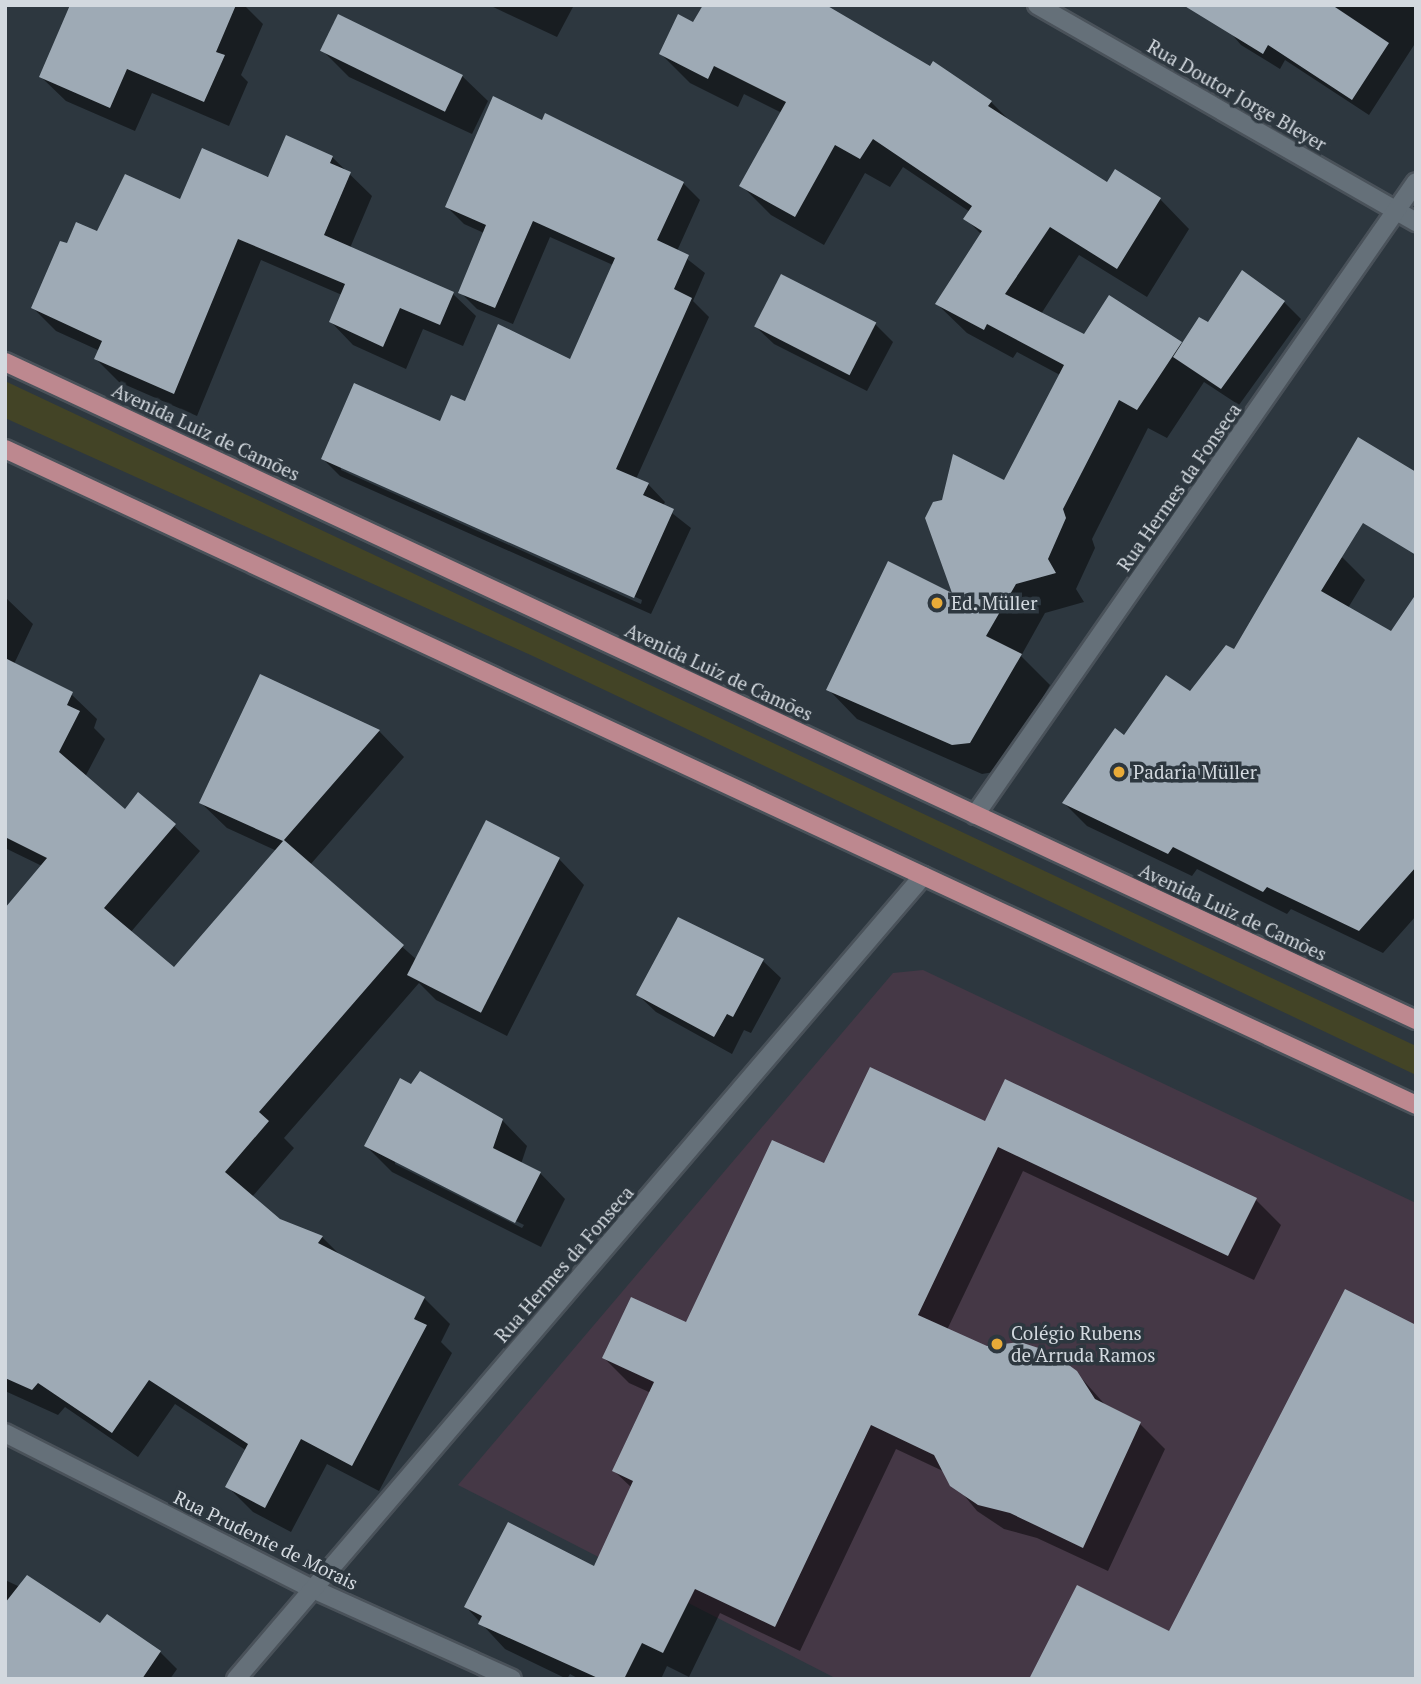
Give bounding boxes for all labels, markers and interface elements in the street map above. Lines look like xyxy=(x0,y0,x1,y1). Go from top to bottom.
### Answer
street label: Rua Doutor Jorge Bleyer xyxy=(1144,34,1330,156)
street label: Avenida Luiz de Camões xyxy=(109,378,303,486)
street label: Rua Hermes da Fonseca xyxy=(1112,399,1246,575)
place label: Ed. Müller xyxy=(951,592,1038,614)
marker: Ed. Müller xyxy=(929,595,945,611)
street label: Avenida Luiz de Camões xyxy=(622,618,816,726)
place label: Padaria Müller xyxy=(1133,761,1257,783)
marker: Padaria Müller xyxy=(1111,764,1127,780)
street label: Avenida Luiz de Camões xyxy=(1136,858,1330,966)
street label: Rua Hermes da Fonseca xyxy=(490,1181,638,1347)
place label: Colégio Rubens de Arruda Ramos xyxy=(1011,1322,1156,1366)
marker: Colégio Rubens de Arruda Ramos xyxy=(989,1336,1005,1352)
street label: Rua Prudente de Morais xyxy=(170,1486,362,1594)

